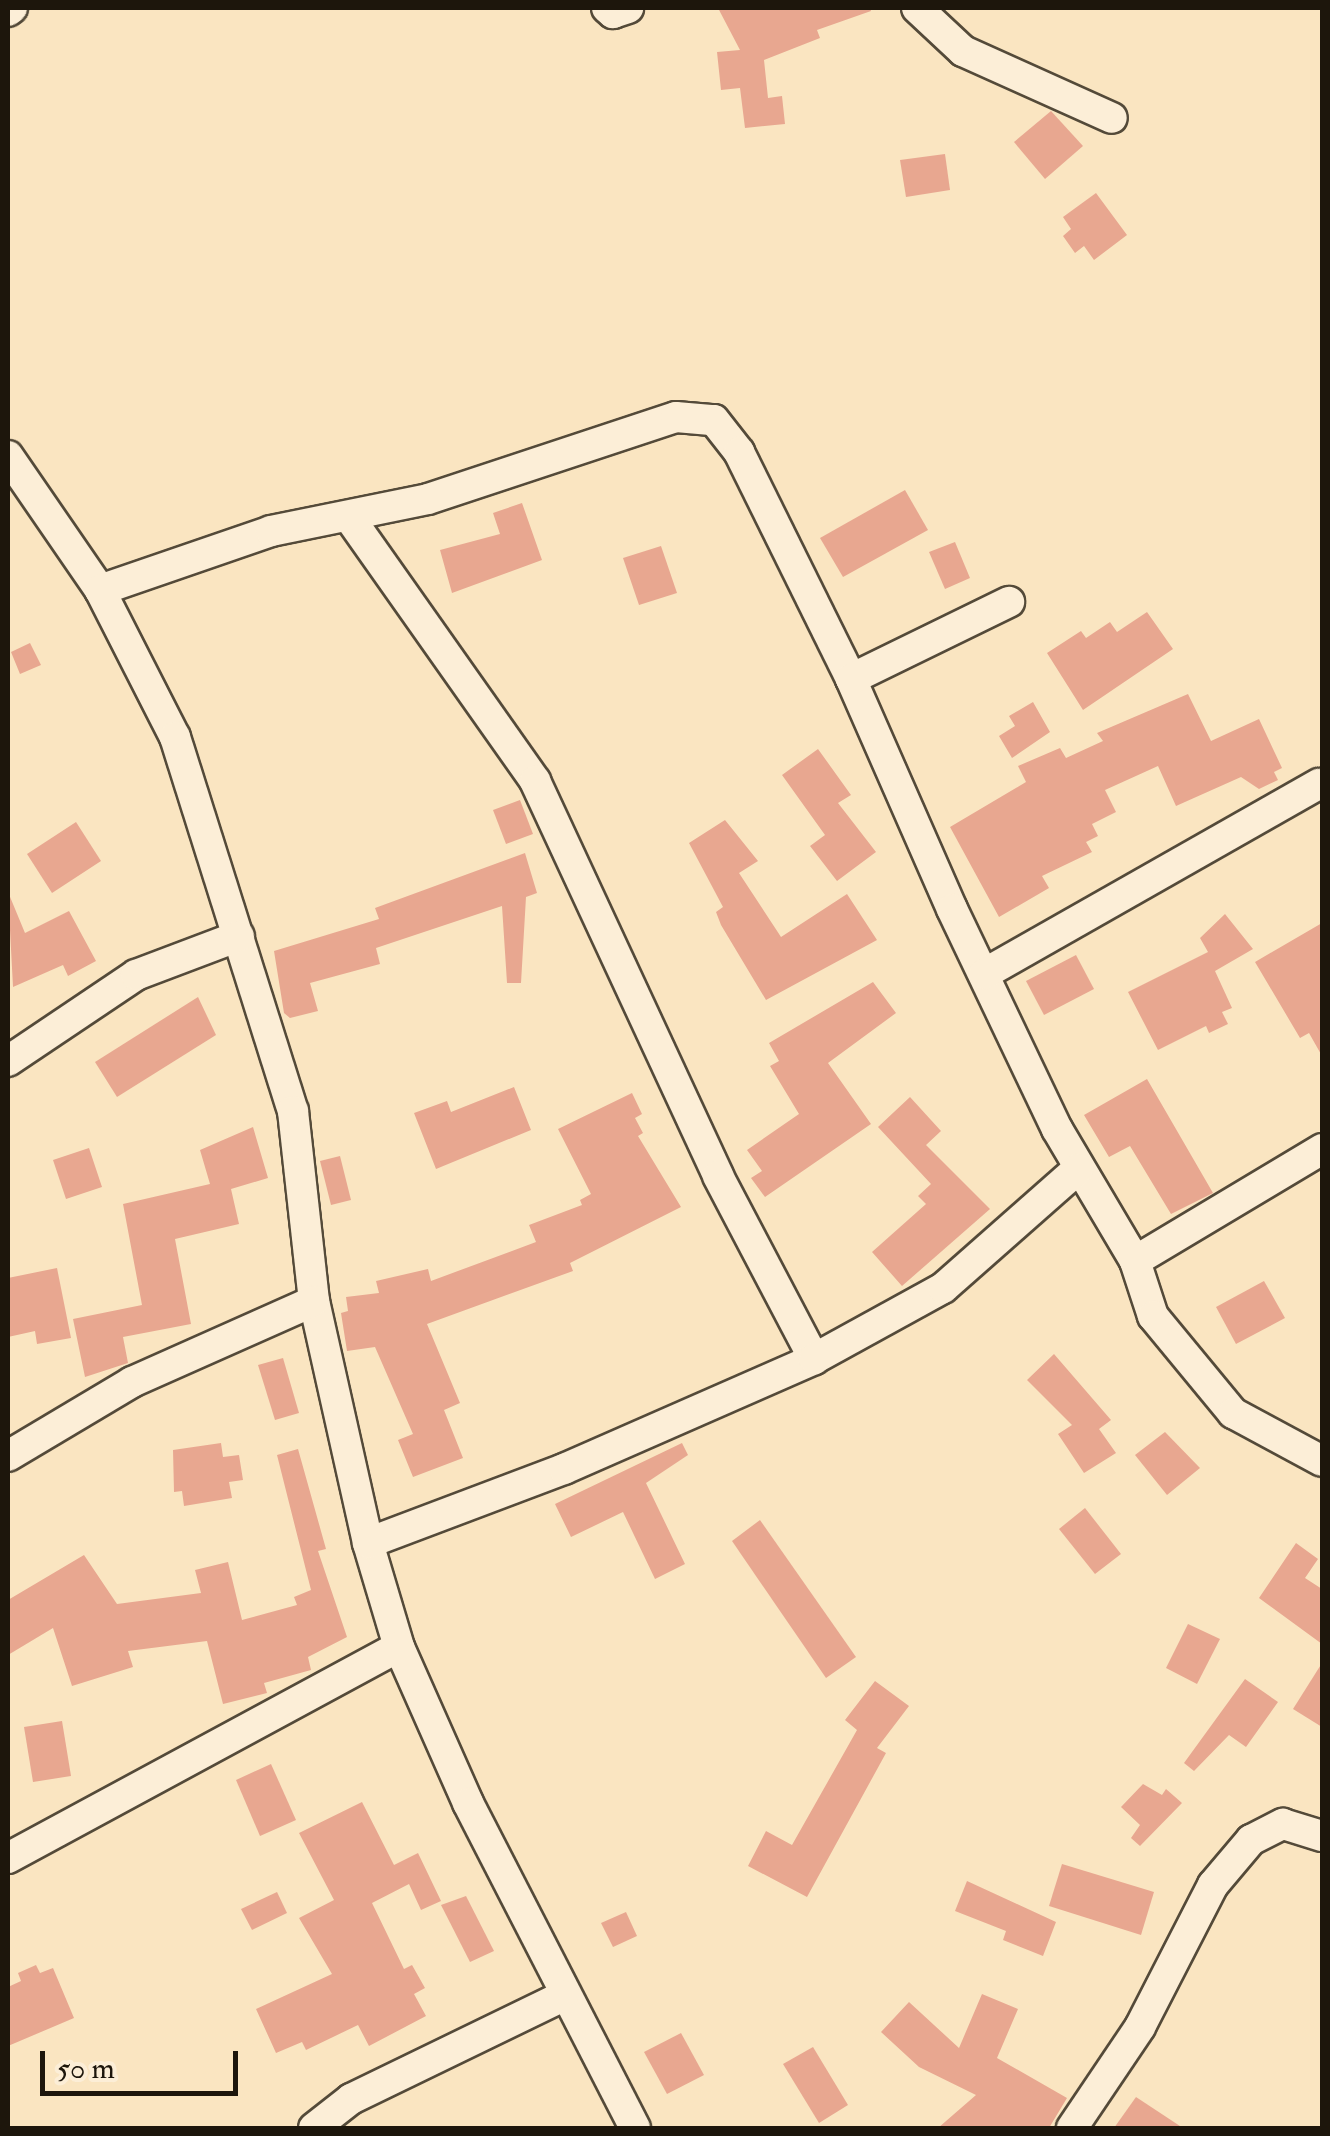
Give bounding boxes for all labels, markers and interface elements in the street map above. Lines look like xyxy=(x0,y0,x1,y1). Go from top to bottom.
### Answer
scale bar xyxy=(45,2031,242,2093)
text: 50 m xyxy=(57,2050,115,2087)

